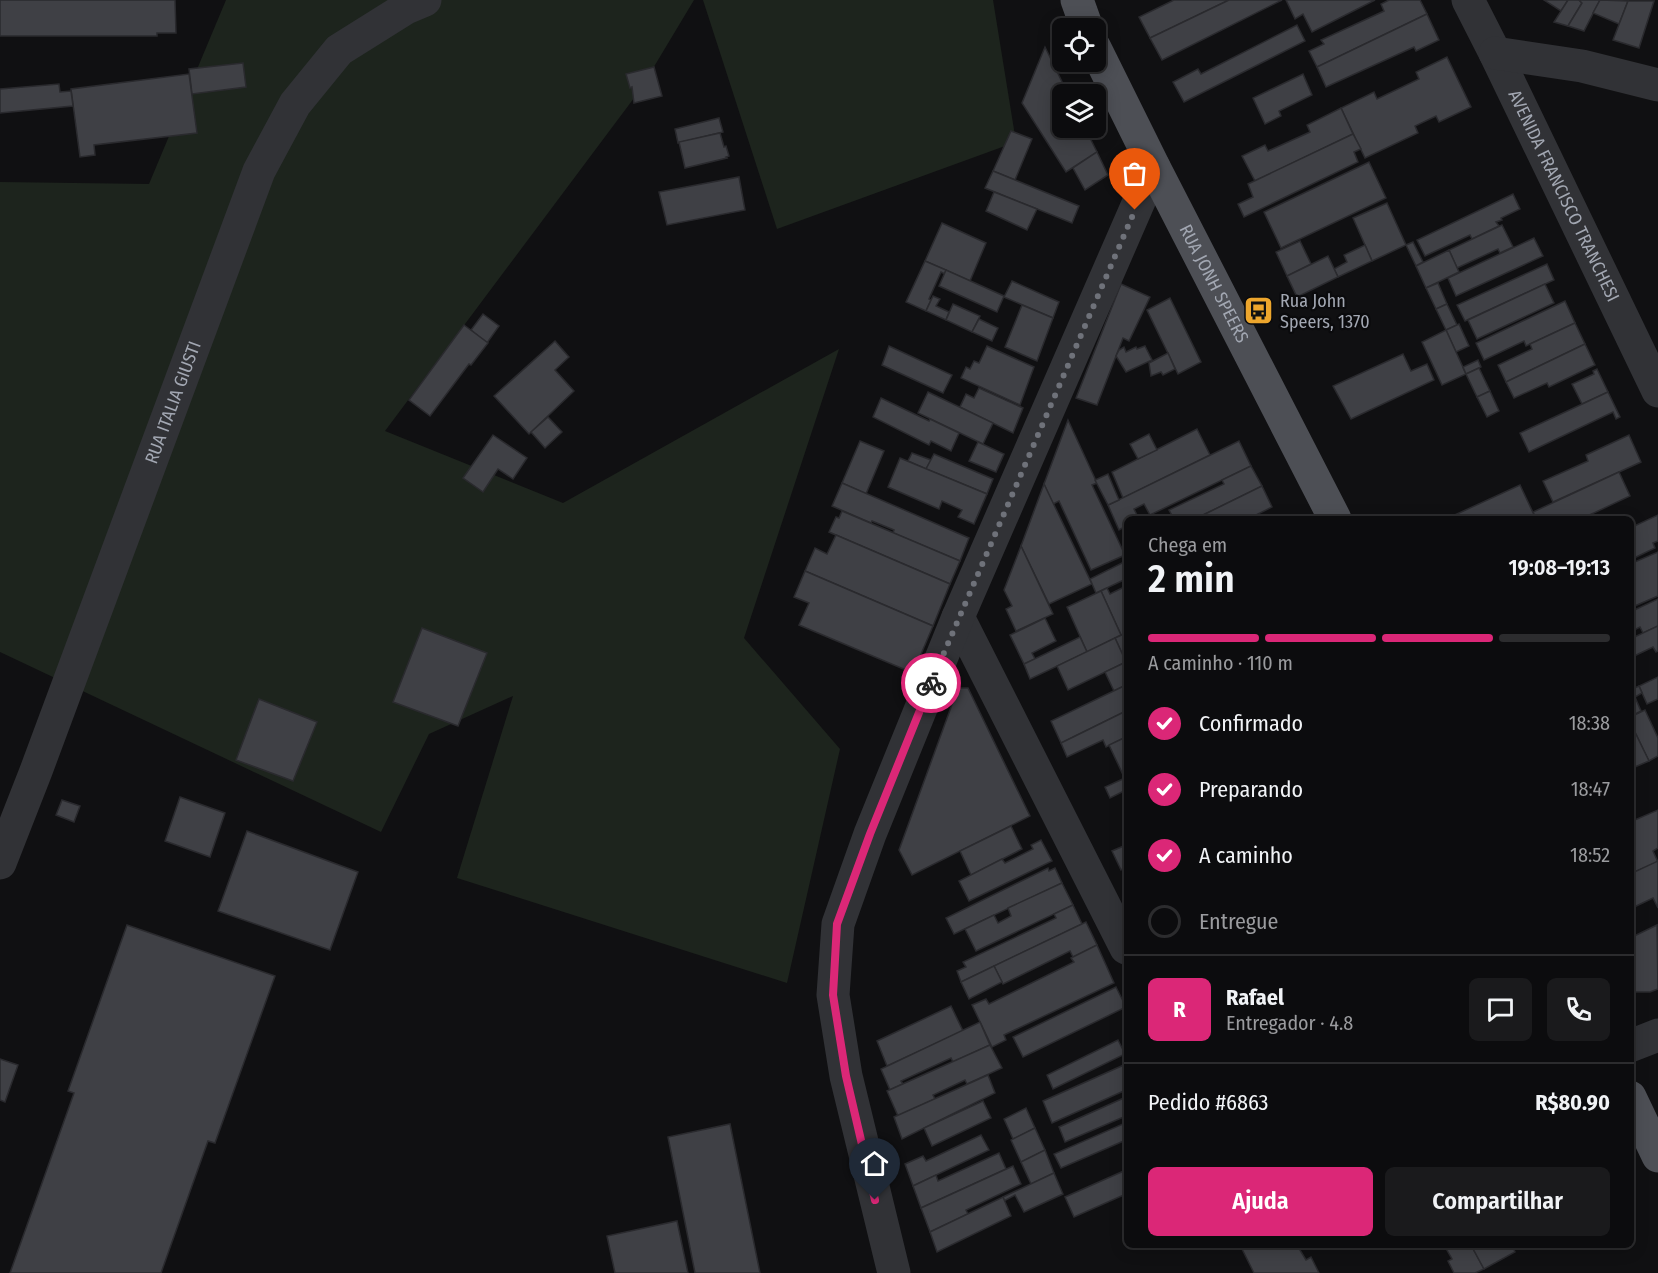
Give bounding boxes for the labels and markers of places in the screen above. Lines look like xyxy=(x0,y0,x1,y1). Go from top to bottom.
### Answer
pin xyxy=(1109,148,1160,210)
place label: Rua John Speers, 1370 xyxy=(1280,290,1370,333)
bus stop icon: Rua John Speers, 1370 xyxy=(1243,295,1275,327)
pin xyxy=(849,1138,900,1200)

